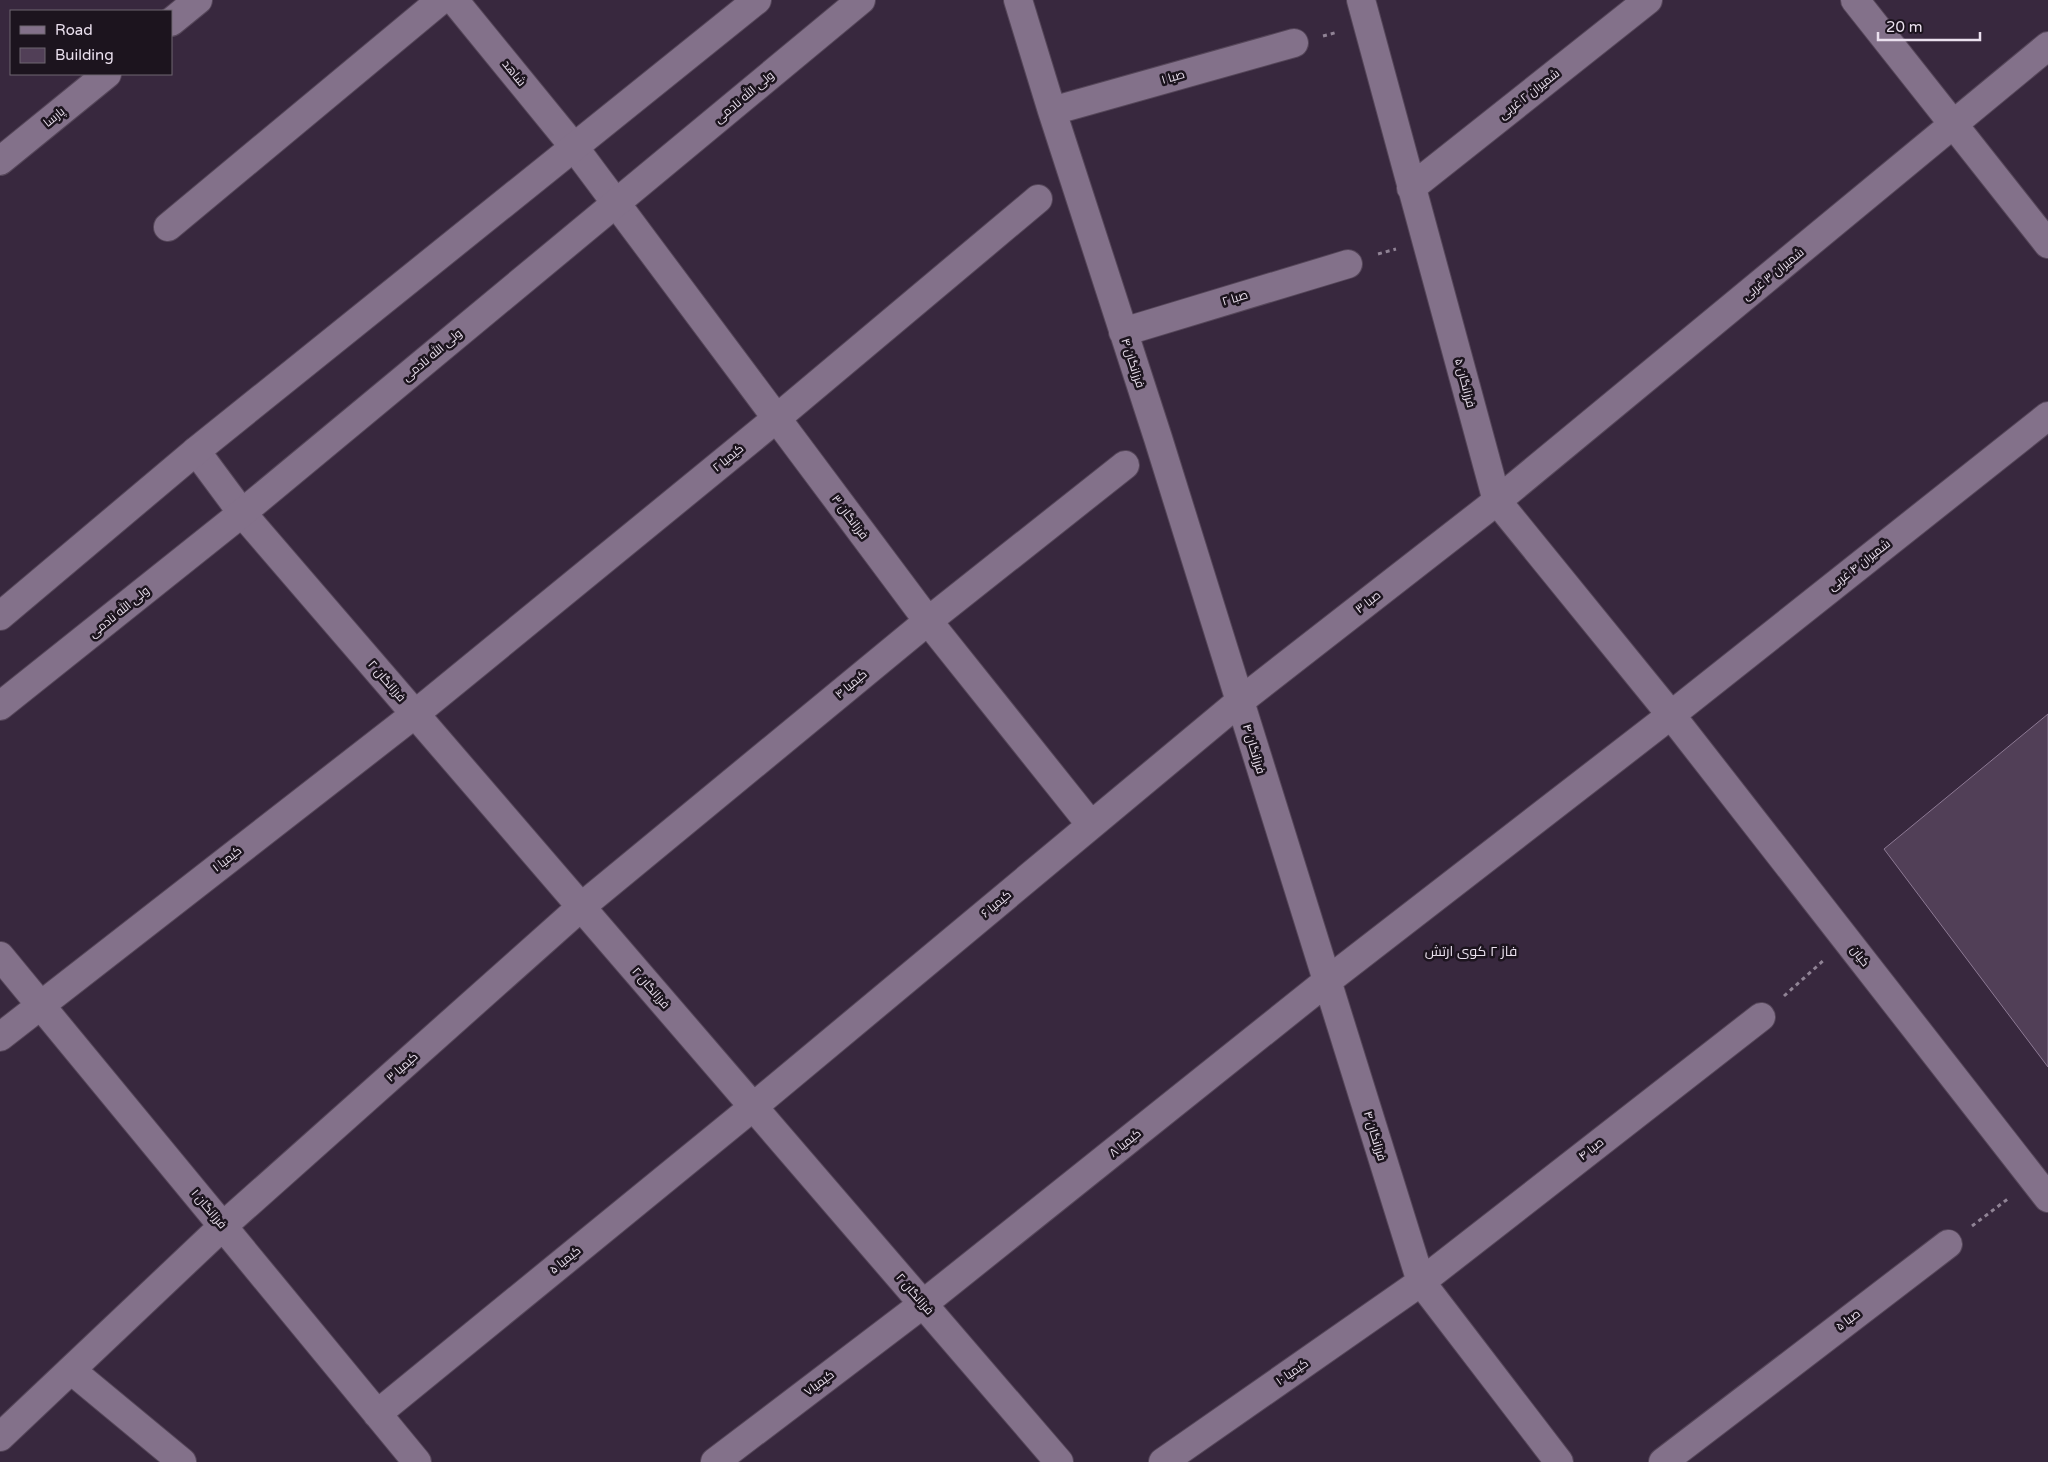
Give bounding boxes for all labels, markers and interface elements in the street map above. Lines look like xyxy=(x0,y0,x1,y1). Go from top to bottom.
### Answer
legend xyxy=(10,10,172,75)
scale bar xyxy=(1878,10,1980,42)
text: 20 m xyxy=(1886,18,1923,36)
text: Road xyxy=(55,21,93,39)
text: Building xyxy=(55,46,114,64)
street label: شاهد xyxy=(499,57,529,89)
street label: شمیران ۲ غربی xyxy=(1496,66,1562,122)
street label: ولی الله نادمی xyxy=(711,67,777,126)
street label: صبا ۱ xyxy=(1160,67,1186,87)
street label: پارسا xyxy=(41,104,69,131)
street label: شمیران ۳ غربی xyxy=(1739,245,1807,303)
street label: صبا ۲ xyxy=(1220,287,1250,309)
street label: ولی الله نادمی xyxy=(399,325,465,384)
street label: فرزانگان ۴ xyxy=(1118,336,1148,390)
street label: فرزانگان ۵ xyxy=(1452,357,1478,409)
street label: کیمیا ۲ xyxy=(710,441,746,475)
street label: فرزانگان ۳ xyxy=(829,492,871,542)
street label: شمیران ۴ غربی xyxy=(1825,536,1893,594)
street label: ولی الله نادمی xyxy=(85,583,152,641)
street label: صبا ۳ xyxy=(1353,588,1383,616)
street label: فرزانگان ۲ xyxy=(365,658,409,704)
street label: کیمیا ۴ xyxy=(832,667,870,701)
street label: فرزانگان ۴ xyxy=(1240,722,1268,776)
street label: کیمیا ۱ xyxy=(210,843,244,875)
street label: کیمیا ۶ xyxy=(978,887,1014,921)
district label: فاز ۲ کوی ارتش xyxy=(1425,943,1517,960)
street label: کیان xyxy=(1848,943,1872,969)
street label: فرزانگان ۲ xyxy=(629,965,673,1011)
street label: کیمیا ۳ xyxy=(383,1049,421,1085)
street label: فرزانگان ۴ xyxy=(1361,1109,1389,1163)
street label: کیمیا ۸ xyxy=(1106,1126,1144,1160)
street label: صبا ۴ xyxy=(1576,1135,1606,1163)
street label: فرزانگان ۱ xyxy=(188,1186,230,1232)
street label: کیمیا ۵ xyxy=(547,1243,583,1277)
street label: فرزانگان ۲ xyxy=(893,1271,937,1317)
street label: صبا ۵ xyxy=(1833,1306,1863,1334)
street label: کیمیا ۱۰ xyxy=(1273,1356,1311,1388)
street label: کیمیا۷ xyxy=(801,1367,837,1399)

